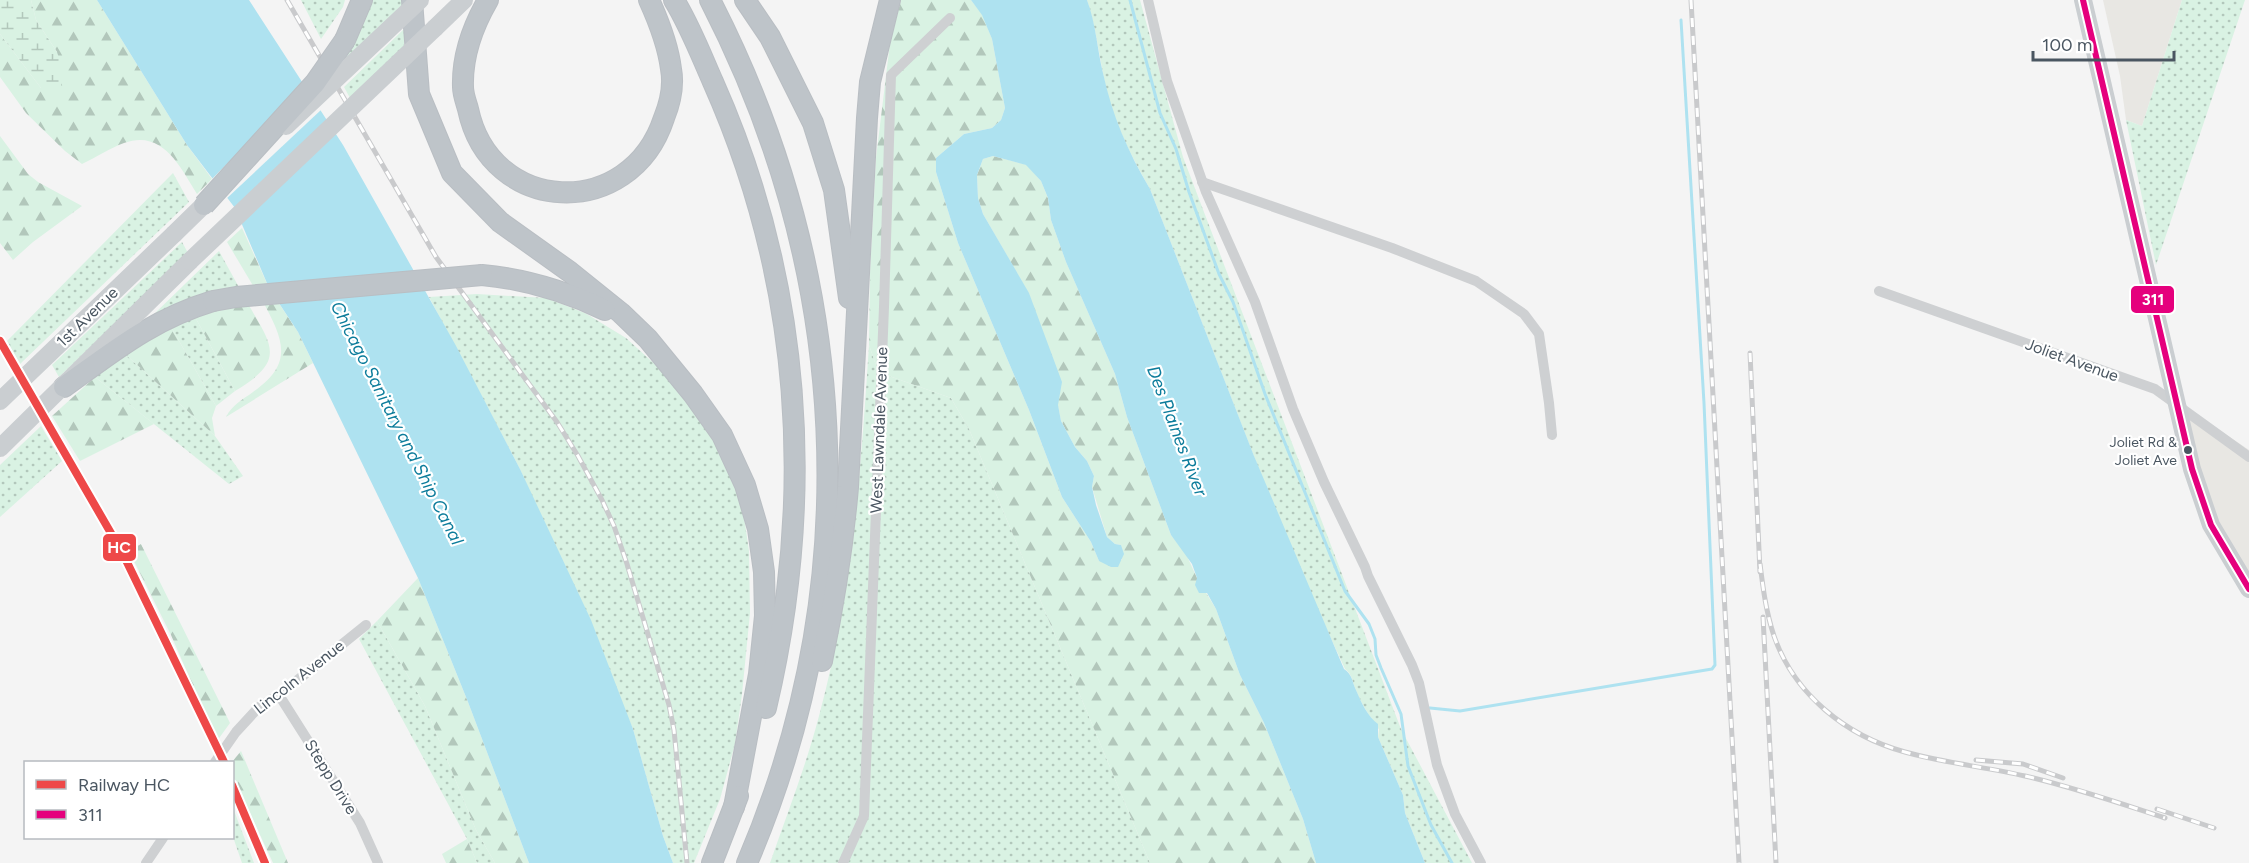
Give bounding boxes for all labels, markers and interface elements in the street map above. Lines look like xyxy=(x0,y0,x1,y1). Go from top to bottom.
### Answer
scale bar xyxy=(2033,24,2174,62)
text: 100 m xyxy=(2042,34,2092,56)
street label: 1st Avenue xyxy=(52,283,122,351)
line badge: 311 xyxy=(2130,285,2175,314)
text: 311 xyxy=(2142,290,2164,309)
water label: Chicago Sanitary and Ship Canal xyxy=(326,297,469,549)
street label: Joliet Avenue xyxy=(2023,334,2121,386)
street label: West Lawndale Avenue xyxy=(867,346,891,514)
water label: Des Plaines River xyxy=(1142,363,1212,500)
place label: Joliet Rd & Joliet Ave xyxy=(2110,434,2177,469)
marker: Joliet Rd & Joliet Ave xyxy=(2182,444,2194,456)
line badge: HC xyxy=(102,533,137,562)
text: HC xyxy=(107,538,131,557)
street label: Lincoln Avenue xyxy=(250,636,348,718)
street label: Stepp Drive xyxy=(301,736,362,818)
legend xyxy=(24,761,234,839)
text: Railway HC xyxy=(78,774,170,796)
text: 311 xyxy=(78,804,103,826)

